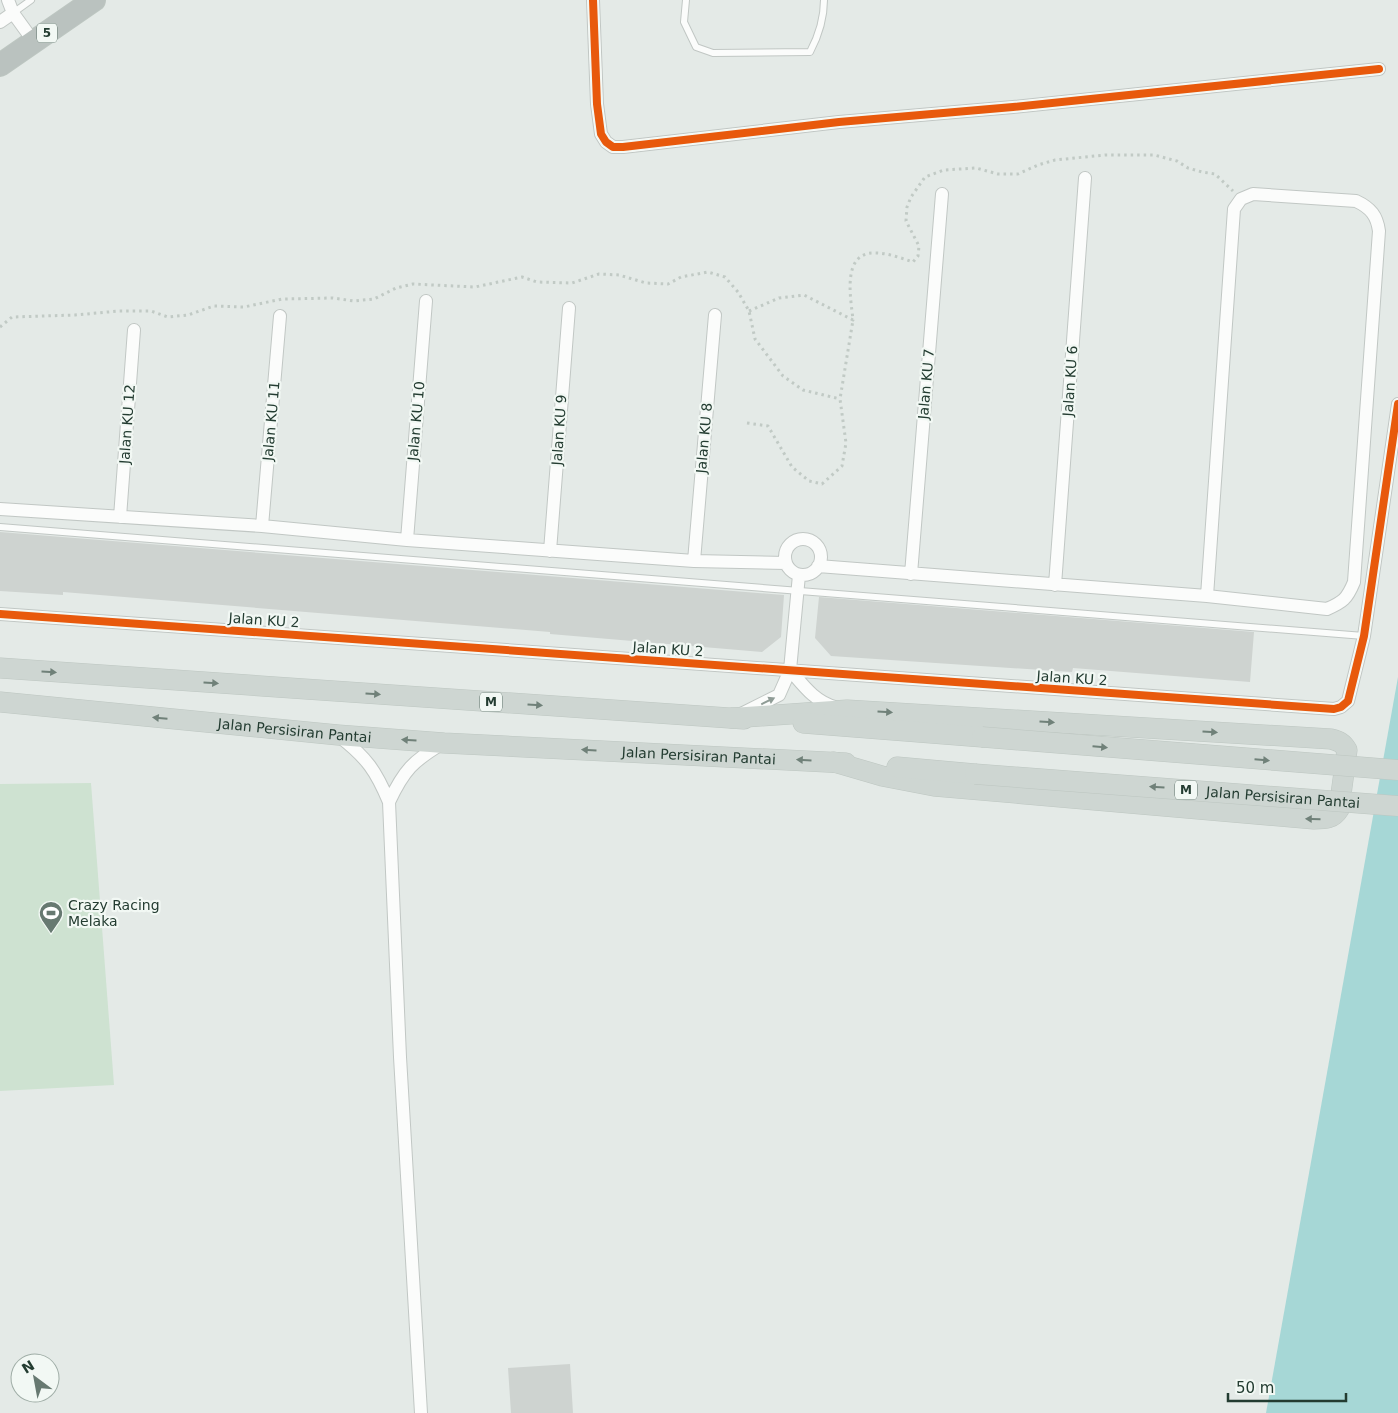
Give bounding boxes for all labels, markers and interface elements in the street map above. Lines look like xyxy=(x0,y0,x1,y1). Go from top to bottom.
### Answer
road number: 5 xyxy=(37,23,57,42)
street label: Jalan KU 6 xyxy=(1059,345,1080,418)
street label: Jalan KU 7 xyxy=(915,348,937,421)
street label: Jalan KU 11 xyxy=(259,381,282,462)
street label: Jalan KU 10 xyxy=(404,381,427,462)
street label: Jalan KU 12 xyxy=(116,384,138,465)
street label: Jalan KU 9 xyxy=(548,394,569,467)
street label: Jalan KU 8 xyxy=(693,402,715,475)
street label: Jalan KU 2 xyxy=(227,609,300,630)
street label: Jalan KU 2 xyxy=(631,638,704,659)
street label: Jalan KU 2 xyxy=(1035,667,1108,688)
one-way arrow xyxy=(41,668,57,676)
one-way arrow xyxy=(203,679,219,687)
one-way arrow xyxy=(365,690,381,698)
road number: M xyxy=(480,692,502,712)
one-way arrow xyxy=(761,697,775,705)
one-way arrow xyxy=(527,701,543,709)
one-way arrow xyxy=(877,709,893,717)
one-way arrow xyxy=(152,714,168,722)
street label: Jalan Persisiran Pantai xyxy=(216,715,372,745)
one-way arrow xyxy=(1040,719,1056,727)
one-way arrow xyxy=(1202,728,1218,736)
one-way arrow xyxy=(401,736,417,744)
one-way arrow xyxy=(1093,743,1109,751)
street label: Jalan Persisiran Pantai xyxy=(620,744,776,767)
one-way arrow xyxy=(581,746,597,754)
one-way arrow xyxy=(796,756,812,764)
one-way arrow xyxy=(1255,756,1271,764)
road number: M xyxy=(1175,780,1197,800)
one-way arrow xyxy=(1149,783,1165,791)
street label: Jalan Persisiran Pantai xyxy=(1205,783,1361,811)
one-way arrow xyxy=(1304,814,1320,822)
place label: Crazy Racing Melaka xyxy=(68,897,160,929)
sports icon: Crazy Racing Melaka xyxy=(38,900,64,934)
north arrow xyxy=(10,1353,60,1403)
text: N xyxy=(19,1357,37,1377)
scale bar xyxy=(1228,1370,1346,1402)
text: 50 m xyxy=(1236,1379,1274,1397)

